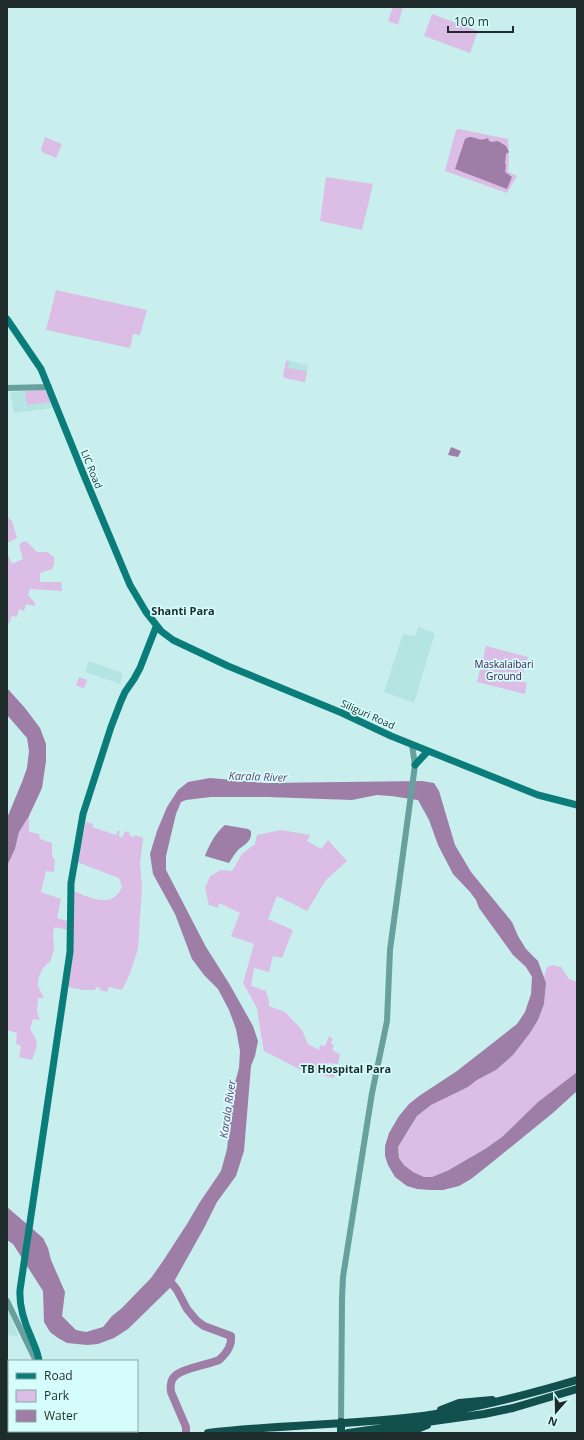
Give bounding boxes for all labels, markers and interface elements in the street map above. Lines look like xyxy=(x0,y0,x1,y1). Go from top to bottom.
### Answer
scale bar xyxy=(448,8,513,34)
text: 100 m xyxy=(454,13,489,30)
street label: LIC Road xyxy=(78,447,106,491)
district label: Shanti Para xyxy=(151,603,215,618)
park label: Maskalaibari Ground xyxy=(474,657,534,683)
street label: Siliguri Road xyxy=(339,696,397,732)
water label: Karala River xyxy=(228,767,288,785)
district label: TB Hospital Para xyxy=(301,1061,391,1076)
water label: Karala River xyxy=(215,1078,239,1139)
legend xyxy=(8,1360,138,1432)
text: Road xyxy=(44,1367,73,1384)
text: Park xyxy=(44,1387,70,1404)
north arrow xyxy=(536,1392,576,1432)
text: Water xyxy=(44,1407,78,1424)
text: N xyxy=(546,1413,559,1430)

